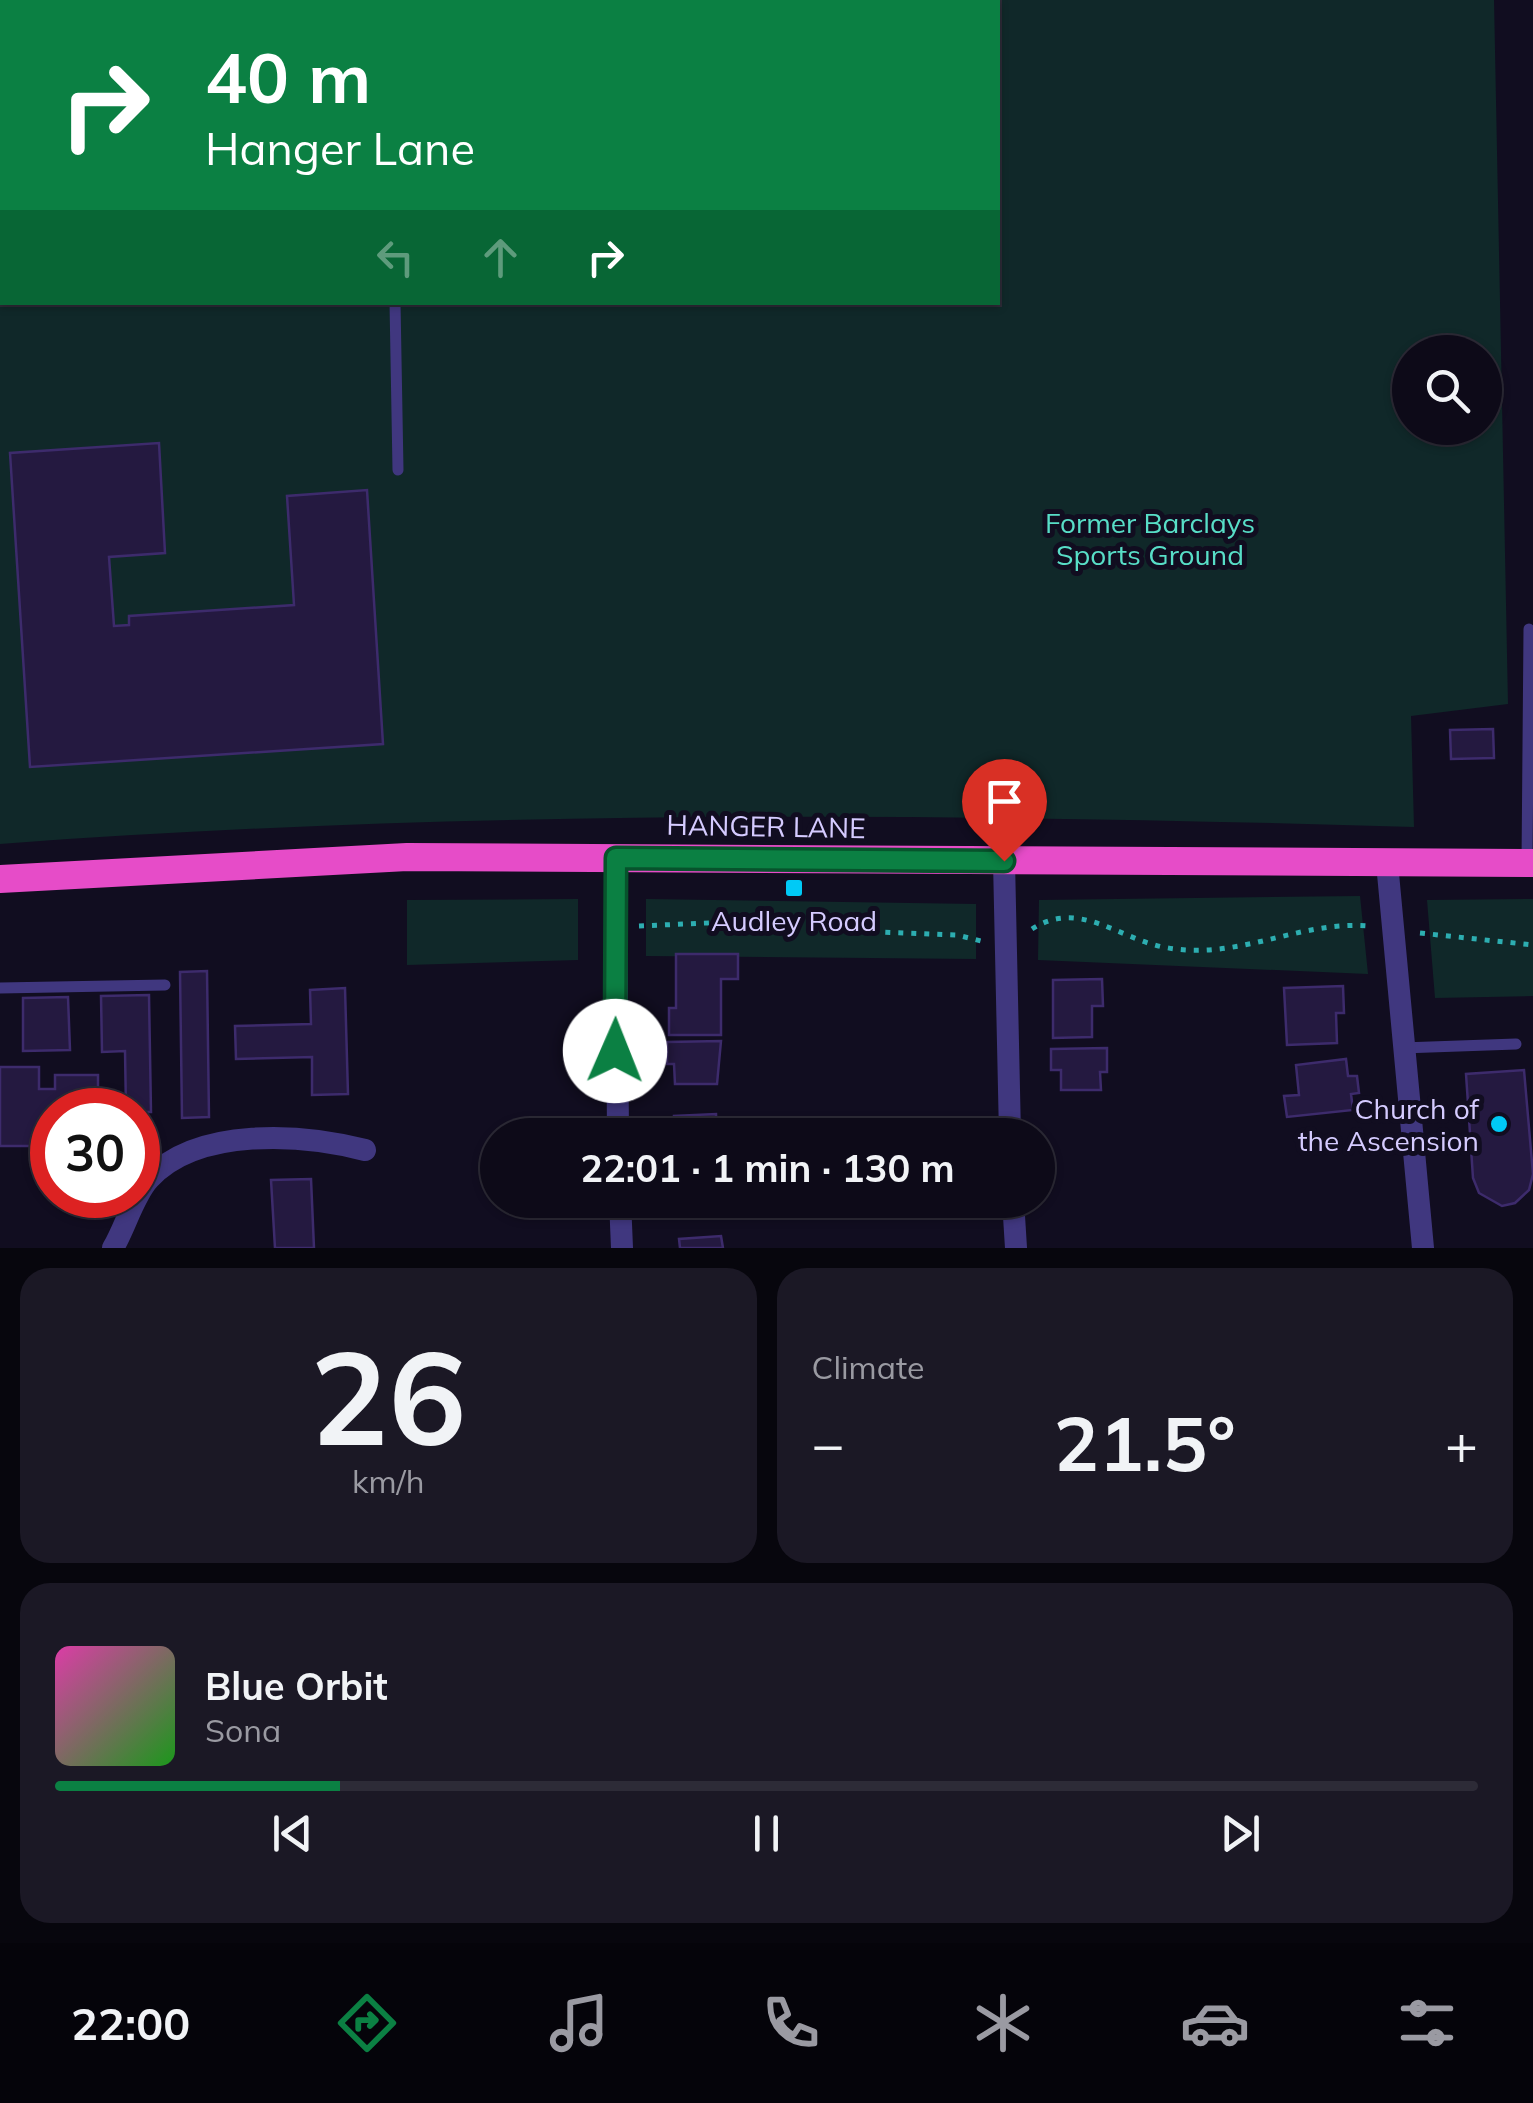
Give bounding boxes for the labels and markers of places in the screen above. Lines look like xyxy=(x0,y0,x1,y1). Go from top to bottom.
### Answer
pin xyxy=(962,759,1047,862)
marker: Audley Road xyxy=(783,877,805,899)
place label: Audley Road xyxy=(711,903,877,938)
place label: Church of the Ascension xyxy=(1298,1091,1480,1158)
marker: Church of the Ascension xyxy=(1488,1113,1510,1135)

